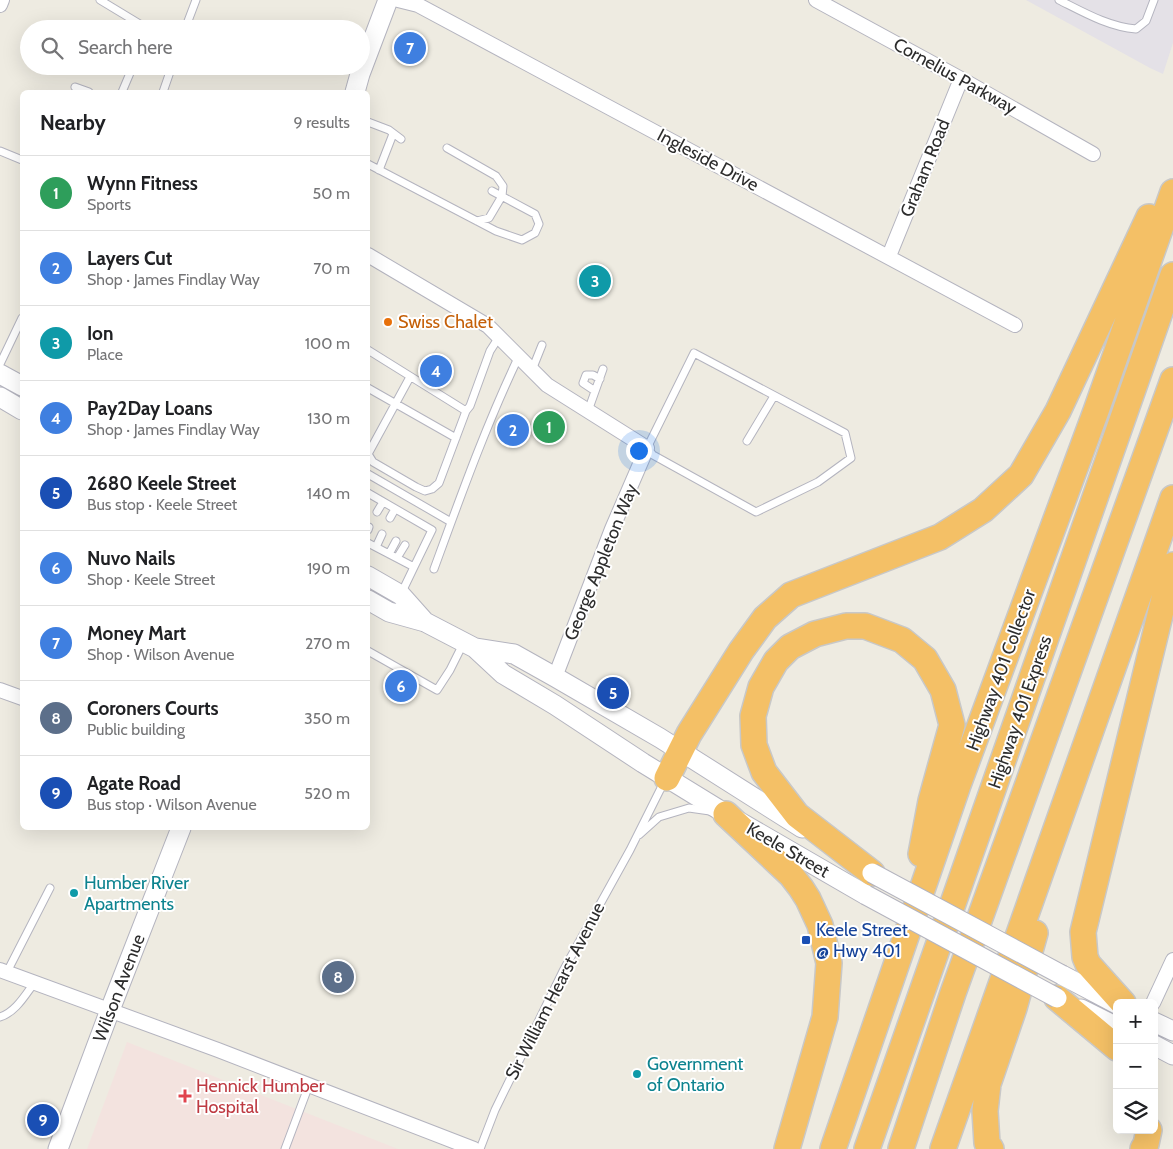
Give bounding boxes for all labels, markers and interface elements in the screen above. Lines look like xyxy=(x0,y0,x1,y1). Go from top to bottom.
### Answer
search box xyxy=(20,20,370,75)
pin: 7 xyxy=(394,29,426,67)
street label: Cornelius Parkway xyxy=(890,33,1020,119)
icon: search xyxy=(38,34,66,62)
text: Search here xyxy=(78,36,172,59)
text: Nearby xyxy=(40,110,106,135)
text: 9 results xyxy=(294,113,350,132)
street label: Graham Road xyxy=(895,116,955,220)
street label: Ingleside Drive xyxy=(654,124,762,196)
text: Wynn Fitness xyxy=(87,172,198,195)
text: 1 xyxy=(53,184,59,203)
text: 50 m xyxy=(313,184,350,203)
text: Sports xyxy=(87,195,131,214)
text: Layers Cut xyxy=(87,247,172,270)
text: 2 xyxy=(52,259,60,278)
text: 70 m xyxy=(313,259,350,278)
pin: 3 xyxy=(579,262,611,300)
text: Shop · James Findlay Way xyxy=(87,270,260,289)
place label: Swiss Chalet xyxy=(398,311,493,333)
marker: Swiss Chalet xyxy=(382,316,394,328)
text: Ion xyxy=(87,322,113,345)
text: 3 xyxy=(52,334,60,353)
text: 100 m xyxy=(305,334,350,353)
text: Place xyxy=(87,345,123,364)
pin: 4 xyxy=(420,352,452,390)
text: Pay2Day Loans xyxy=(87,397,213,420)
pin: 1 xyxy=(533,408,565,446)
text: 4 xyxy=(51,409,61,428)
text: 130 m xyxy=(307,409,350,428)
pin: 2 xyxy=(497,411,529,449)
text: Shop · James Findlay Way xyxy=(87,420,260,439)
your location xyxy=(626,438,652,464)
text: 2680 Keele Street xyxy=(87,472,236,495)
street label: George Appleton Way xyxy=(559,480,643,644)
text: 5 xyxy=(52,484,60,503)
text: 140 m xyxy=(307,484,350,503)
text: Bus stop · Keele Street xyxy=(87,495,237,514)
text: Nuvo Nails xyxy=(87,547,175,570)
text: 6 xyxy=(52,559,61,578)
text: 190 m xyxy=(307,559,350,578)
text: Shop · Keele Street xyxy=(87,570,215,589)
street label: Highway 401 Collector xyxy=(962,586,1041,754)
text: Money Mart xyxy=(87,622,186,645)
street label: Highway 401 Express xyxy=(984,633,1056,791)
text: 7 xyxy=(52,634,60,653)
text: 270 m xyxy=(305,634,350,653)
text: Shop · Wilson Avenue xyxy=(87,645,235,664)
pin: 6 xyxy=(385,667,417,705)
pin: 5 xyxy=(597,674,629,712)
text: Coroners Courts xyxy=(87,697,219,720)
text: 8 xyxy=(51,709,61,728)
text: 350 m xyxy=(304,709,350,728)
text: Public building xyxy=(87,720,185,739)
text: Agate Road xyxy=(87,772,181,795)
text: 9 xyxy=(52,784,61,803)
text: 520 m xyxy=(304,784,350,803)
text: Bus stop · Wilson Avenue xyxy=(87,795,257,814)
street label: Keele Street xyxy=(743,818,833,882)
place label: Humber River Apartments xyxy=(84,872,189,915)
marker: Humber River Apartments xyxy=(68,887,80,899)
street label: Sir William Hearst Avenue xyxy=(501,899,609,1083)
place label: Keele Street @ Hwy 401 xyxy=(816,919,908,962)
street label: Wilson Avenue xyxy=(88,931,150,1045)
marker: Keele Street @ Hwy 401 xyxy=(800,934,812,946)
pin: 8 xyxy=(322,958,354,996)
map controls xyxy=(1113,999,1158,1134)
button: + xyxy=(1113,999,1158,1044)
button: − xyxy=(1113,1044,1158,1089)
place label: Government of Ontario xyxy=(647,1053,743,1096)
marker: Government of Ontario xyxy=(631,1068,643,1080)
place label: Hennick Humber Hospital xyxy=(196,1075,325,1118)
marker: Hennick Humber Hospital xyxy=(178,1089,192,1103)
button: layers xyxy=(1113,1089,1158,1134)
pin: 9 xyxy=(27,1101,59,1139)

